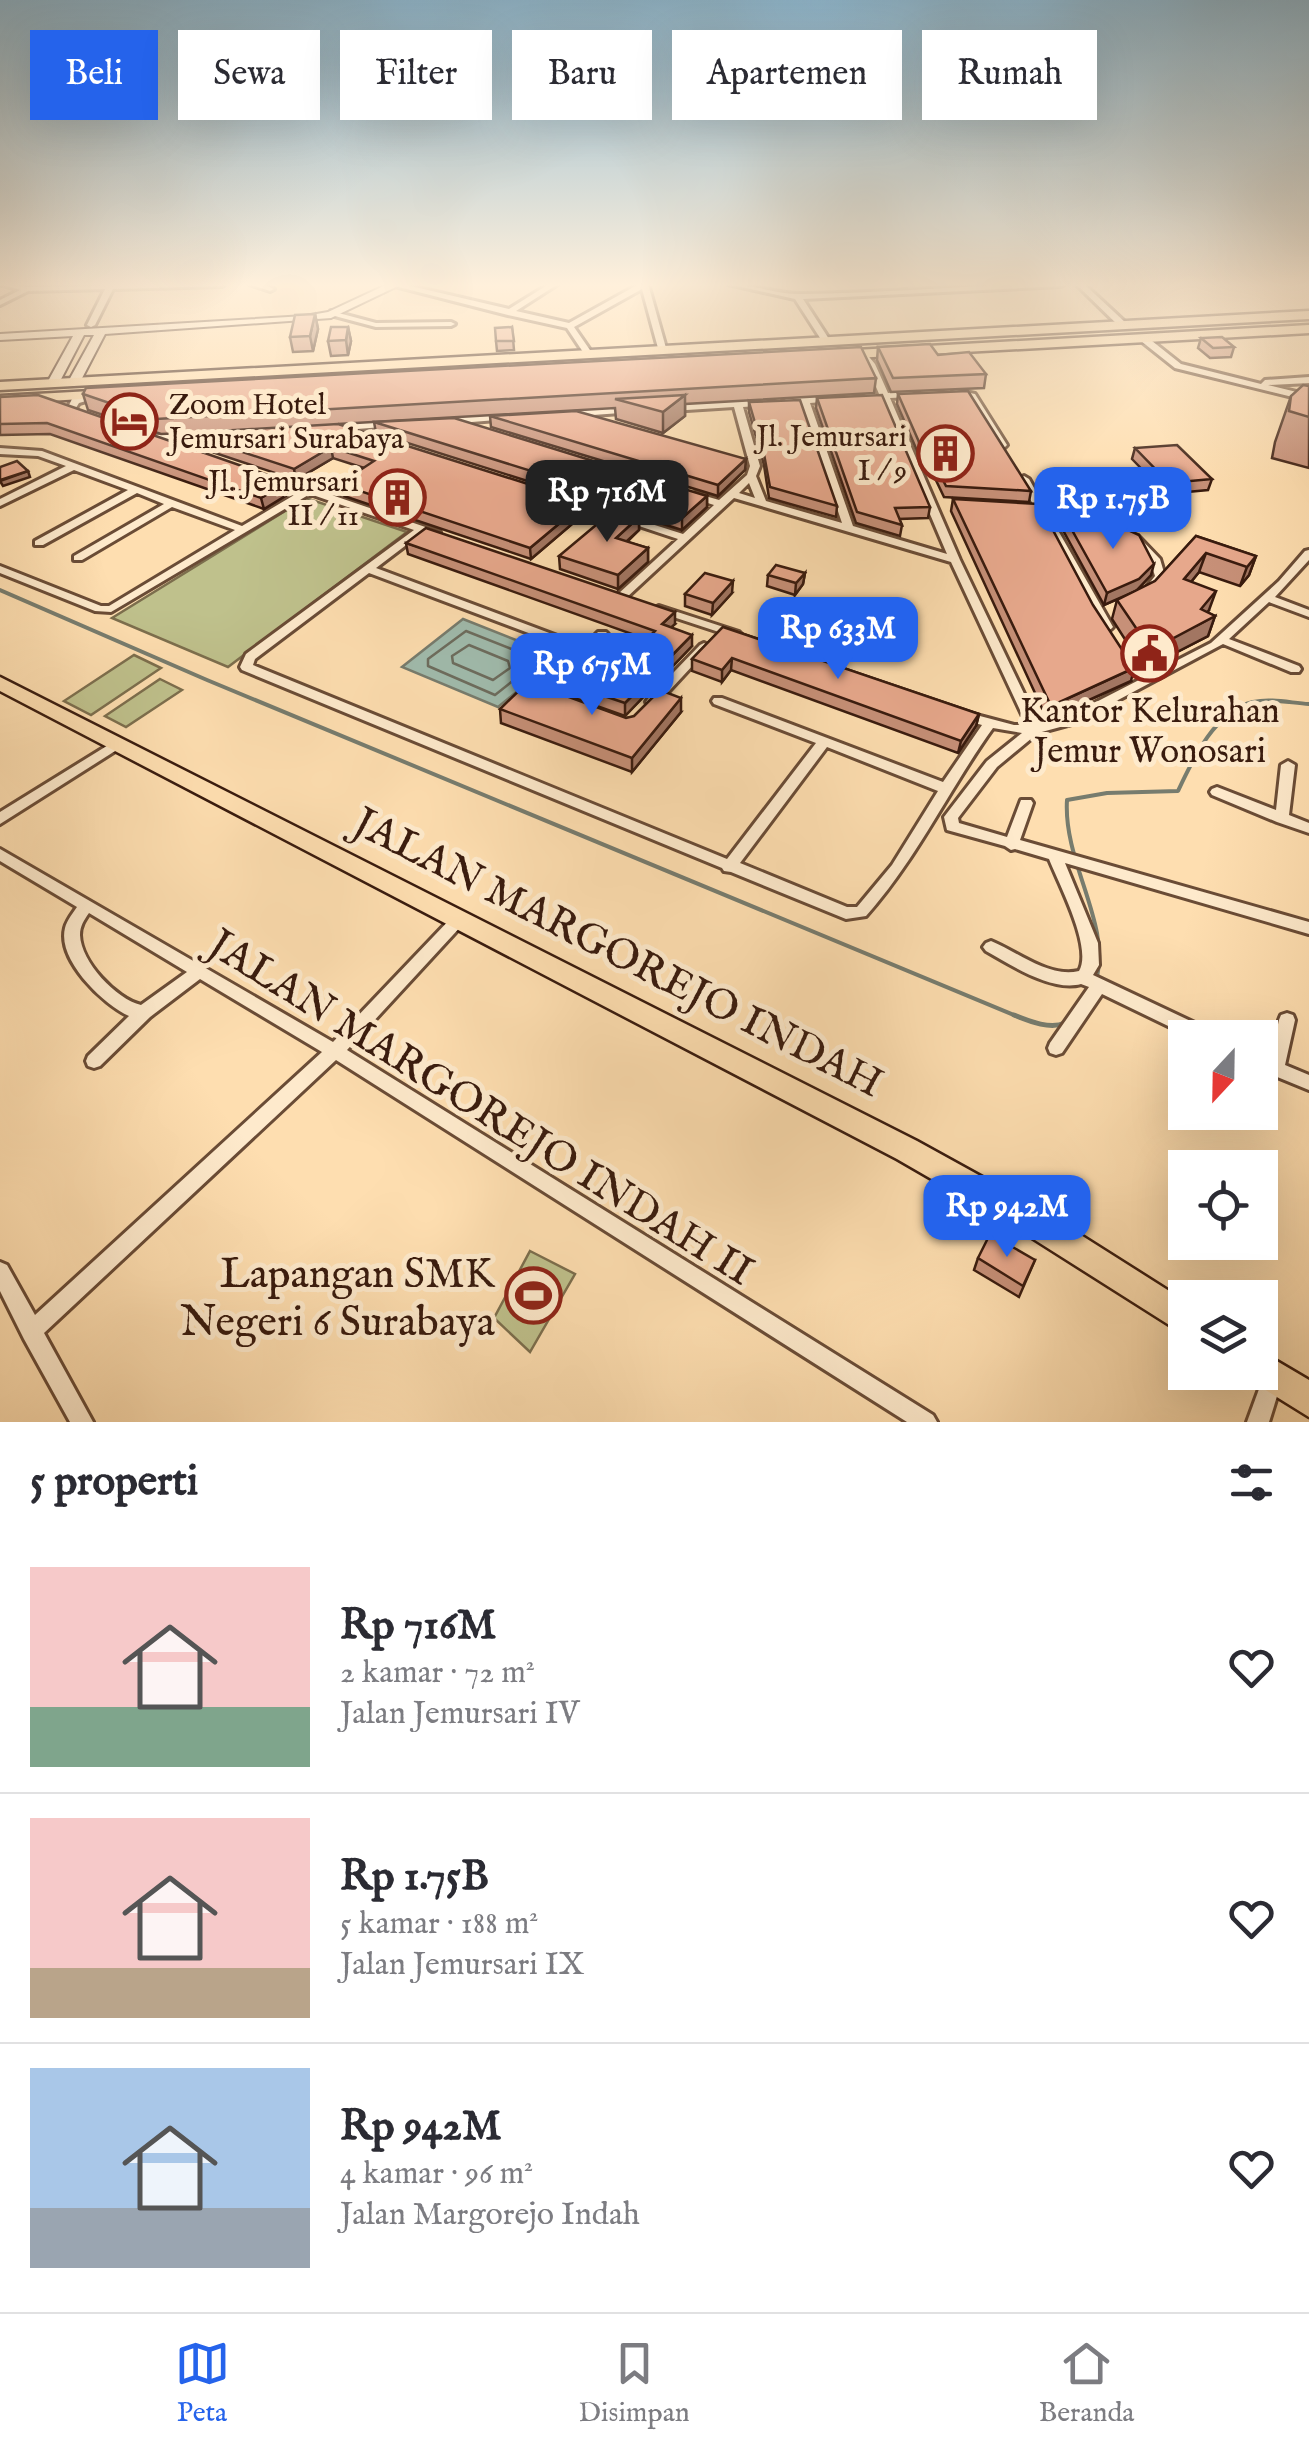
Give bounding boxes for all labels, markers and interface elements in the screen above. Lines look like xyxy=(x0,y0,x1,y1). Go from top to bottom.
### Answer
chip: Beli xyxy=(30,30,158,120)
chip: Sewa xyxy=(178,30,320,120)
chip: Filter xyxy=(340,30,492,120)
chip: Baru xyxy=(512,30,652,120)
chip: Apartemen xyxy=(672,30,902,120)
chip: Rumah xyxy=(922,30,1097,120)
place label: Zoom Hotel Jemursari Surabaya xyxy=(166,387,404,459)
hotel icon: Zoom Hotel Jemursari Surabaya xyxy=(100,391,160,451)
place label: Jl. Jemursari I / 9 xyxy=(753,419,907,491)
building icon: Jl. Jemursari I / 9 xyxy=(916,423,976,483)
pin: Rp 716M xyxy=(515,460,699,545)
place label: Jl. Jemursari II / 11 xyxy=(205,464,359,536)
pin: Rp 1.75B xyxy=(1010,467,1216,552)
building icon: Jl. Jemursari II / 11 xyxy=(368,468,428,528)
text: Rp 716M xyxy=(548,472,667,513)
text: Rp 1.75B xyxy=(1056,479,1170,520)
pin: Rp 633M xyxy=(746,597,930,682)
text: Rp 633M xyxy=(780,609,896,650)
public building icon: Kantor Kelurahan Jemur Wonosari xyxy=(1120,624,1180,684)
pin: Rp 675M xyxy=(500,633,684,718)
text: Rp 675M xyxy=(533,645,651,686)
place label: Kantor Kelurahan Jemur Wonosari xyxy=(1020,690,1280,775)
street label: JALAN MARGOREJO INDAH xyxy=(340,795,891,1111)
street label: JALAN MARGOREJO INDAH II xyxy=(194,917,762,1299)
north arrow xyxy=(1168,1020,1278,1130)
map controls xyxy=(1168,1020,1278,1390)
button: locate xyxy=(1168,1150,1278,1260)
pin: Rp 942M xyxy=(915,1175,1099,1260)
text: Rp 942M xyxy=(945,1187,1069,1228)
place label: Lapangan SMK Negeri 6 Surabaya xyxy=(180,1249,496,1350)
sports icon: Lapangan SMK Negeri 6 Surabaya xyxy=(504,1266,564,1326)
button: layers xyxy=(1168,1280,1278,1390)
icon: filters xyxy=(1224,1455,1279,1510)
text: 5 properti xyxy=(30,1456,198,1509)
text: Rp 716M xyxy=(340,1600,496,1653)
icon: home xyxy=(110,1607,230,1727)
icon: heart xyxy=(1224,1640,1279,1695)
text: 2 kamar · 72 m² xyxy=(340,1653,535,1694)
text: Jalan Jemursari IV xyxy=(340,1694,580,1735)
text: Rp 1.75B xyxy=(340,1851,489,1904)
icon: home xyxy=(110,1858,230,1978)
icon: heart xyxy=(1224,1891,1279,1946)
text: 5 kamar · 188 m² xyxy=(340,1904,539,1945)
text: Jalan Jemursari IX xyxy=(340,1945,585,1986)
text: Rp 942M xyxy=(340,2101,502,2154)
icon: home xyxy=(110,2108,230,2228)
icon: heart xyxy=(1224,2141,1279,2196)
text: 4 kamar · 96 m² xyxy=(340,2154,533,2195)
text: Jalan Margorejo Indah xyxy=(340,2195,640,2236)
tab: Peta xyxy=(175,2336,230,2431)
tab: Disimpan xyxy=(579,2336,690,2431)
tab: Beranda xyxy=(1039,2336,1134,2431)

